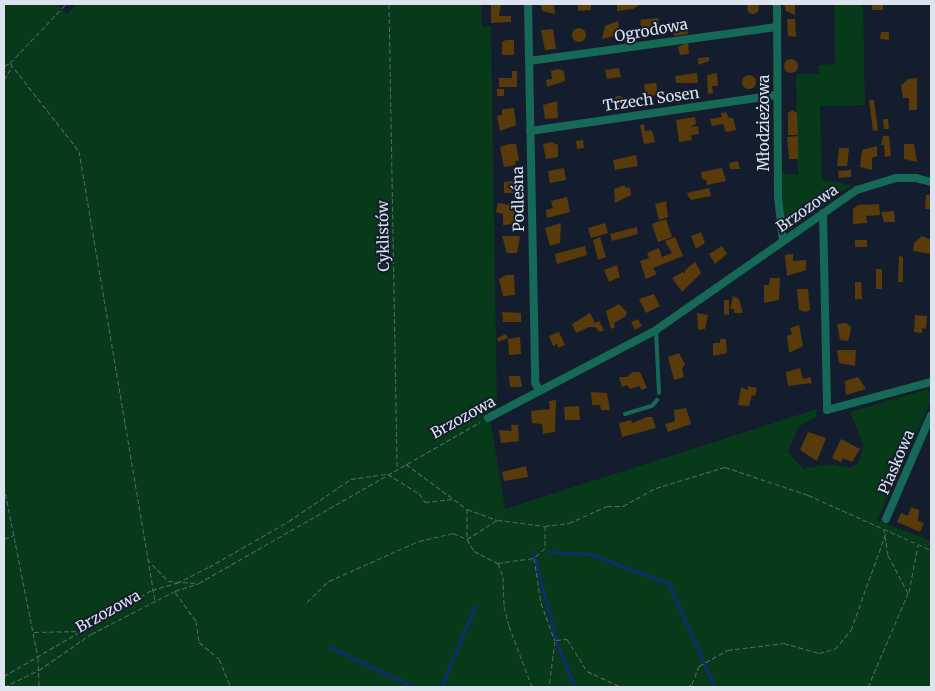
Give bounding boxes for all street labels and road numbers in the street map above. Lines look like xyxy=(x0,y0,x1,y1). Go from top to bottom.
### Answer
street label: Ogrodowa xyxy=(613,15,689,45)
street label: Młodzieżowa xyxy=(755,75,773,171)
street label: Trzech Sosen xyxy=(602,83,700,115)
street label: Podleśna xyxy=(508,166,528,232)
street label: Brzozowa xyxy=(773,180,841,236)
street label: Cyklistów xyxy=(373,200,393,272)
street label: Brzozowa xyxy=(428,392,498,442)
street label: Piaskowa xyxy=(874,427,918,497)
street label: Brzozowa xyxy=(73,586,143,636)

